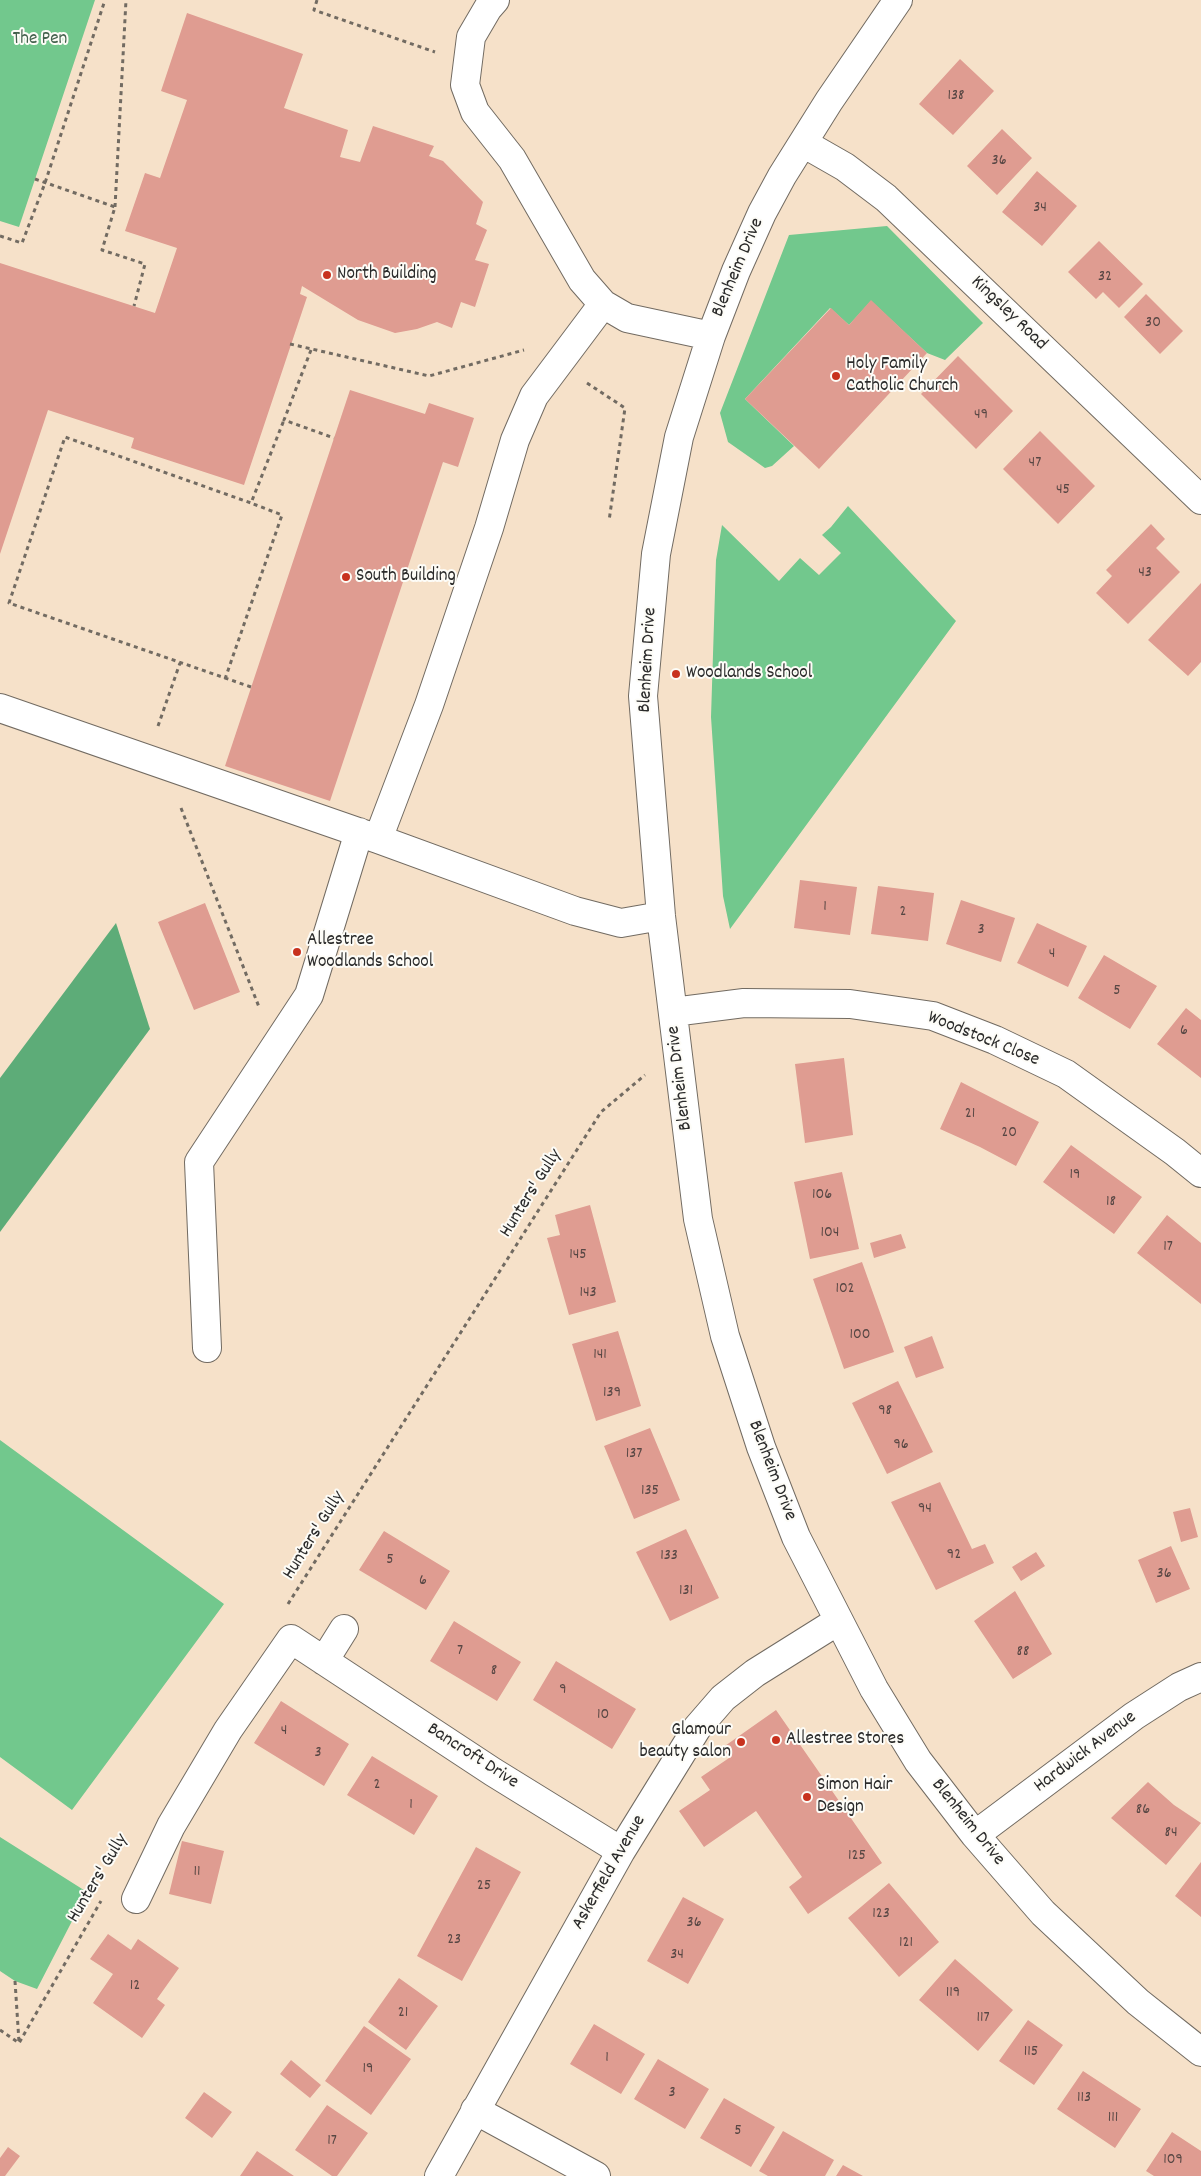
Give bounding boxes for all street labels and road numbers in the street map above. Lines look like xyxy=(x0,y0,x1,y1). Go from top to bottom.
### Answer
street label: Blenheim Drive xyxy=(708,215,770,321)
street label: Kingsley Road xyxy=(965,272,1051,356)
street label: Blenheim Drive xyxy=(635,607,663,713)
street label: Woodstock Close xyxy=(924,1007,1042,1073)
street label: Blenheim Drive xyxy=(663,1024,699,1132)
street label: Hunters' Gully xyxy=(496,1146,568,1242)
street label: Blenheim Drive xyxy=(742,1418,800,1524)
street label: Hunters' Gully xyxy=(279,1488,351,1584)
street label: Hardwick Avenue xyxy=(1030,1707,1142,1799)
street label: Bancroft Drive xyxy=(422,1719,522,1795)
street label: Blenheim Drive xyxy=(925,1775,1009,1871)
street label: Askerfield Avenue xyxy=(568,1812,652,1934)
street label: Hunters' Gully xyxy=(64,1830,134,1928)

